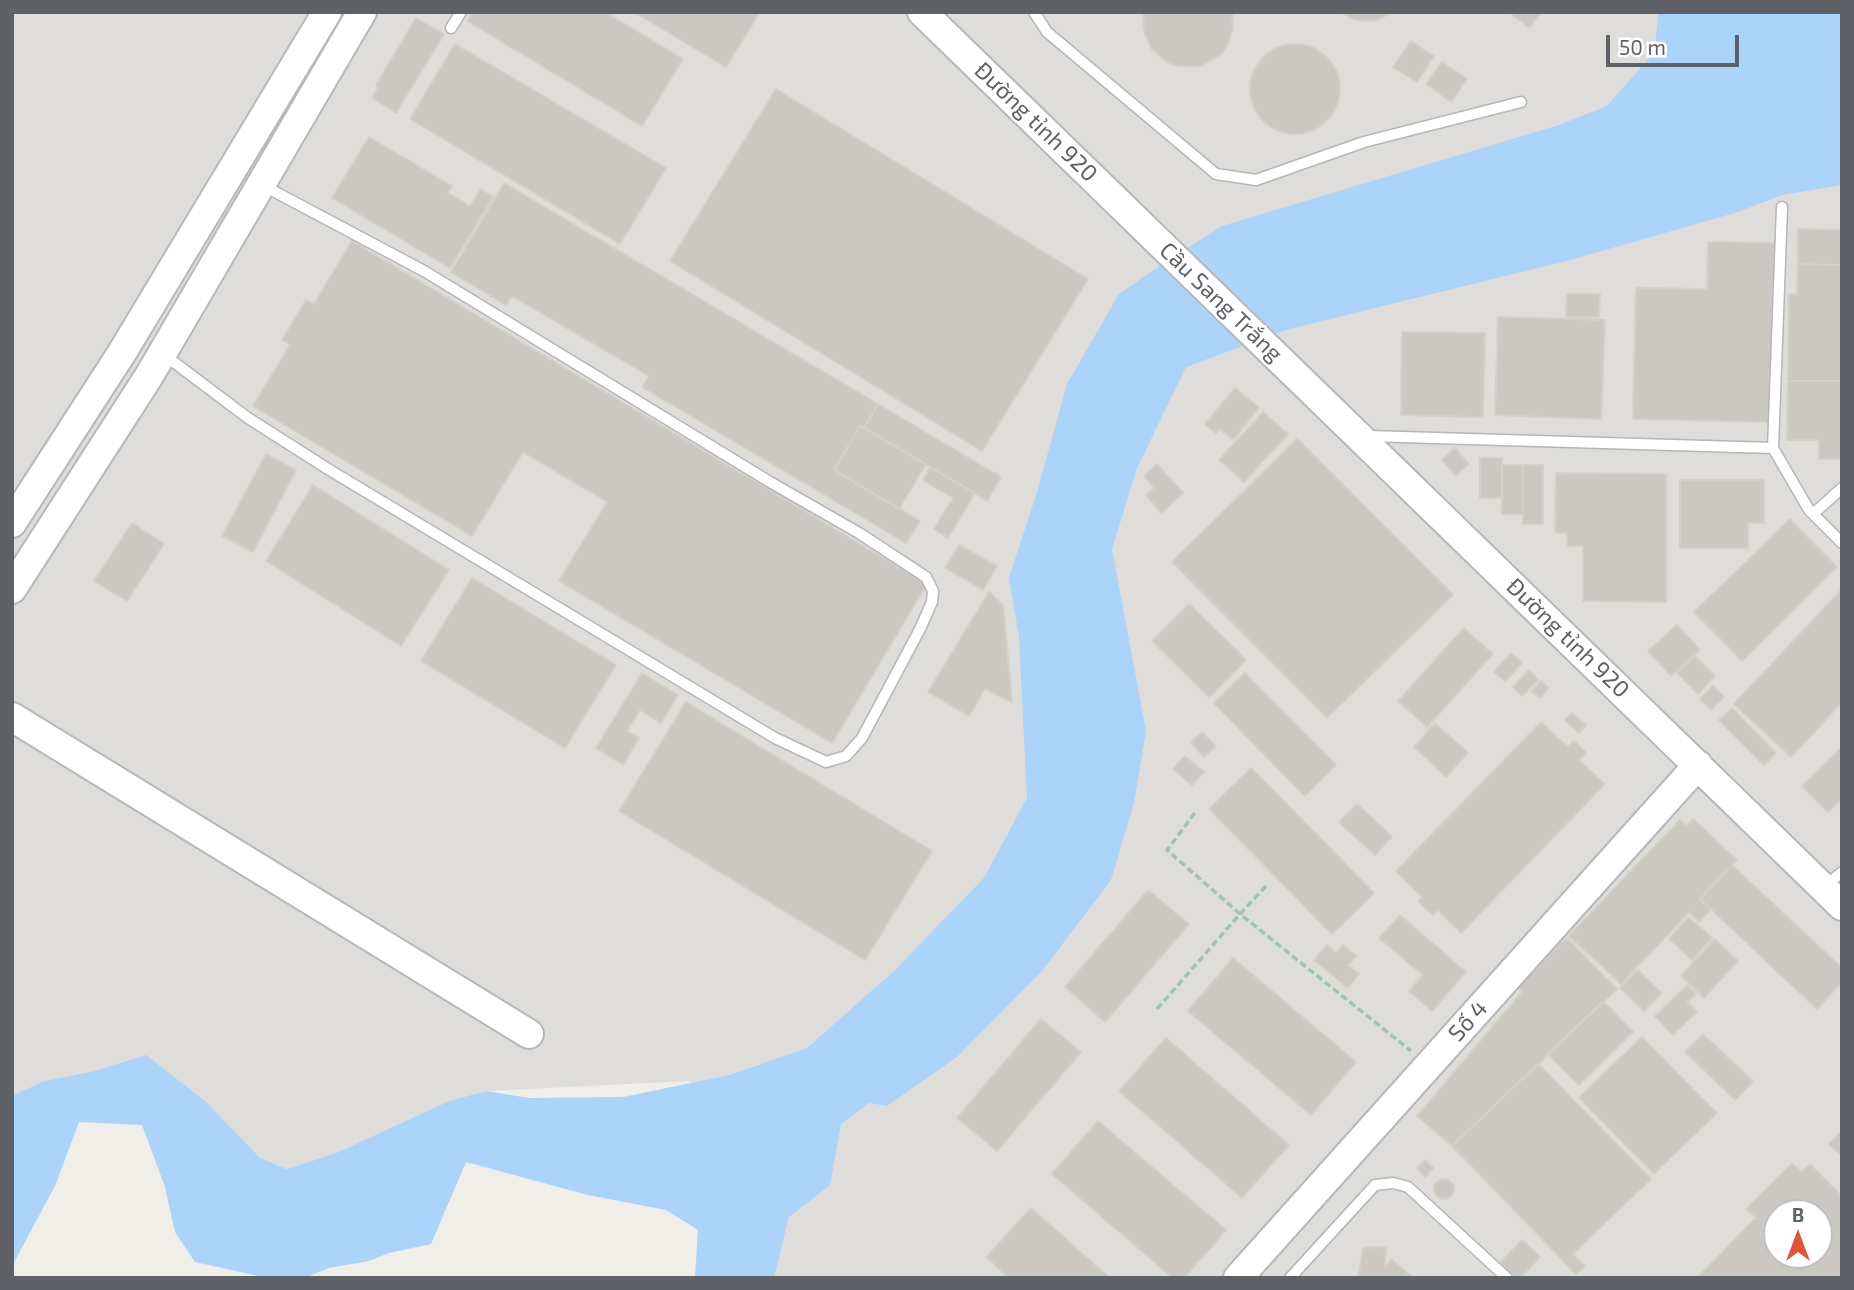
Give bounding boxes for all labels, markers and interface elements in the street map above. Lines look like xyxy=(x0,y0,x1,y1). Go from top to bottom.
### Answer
scale bar xyxy=(1609,21,1742,65)
text: 50 m xyxy=(1619,34,1666,59)
street label: Đường tỉnh 920 xyxy=(969,56,1103,188)
street label: Cầu Sang Trắng xyxy=(1154,236,1288,368)
street label: Đường tỉnh 920 xyxy=(1501,572,1635,704)
street label: Số 4 xyxy=(1443,995,1493,1047)
north arrow xyxy=(1763,1199,1833,1269)
text: B xyxy=(1792,1203,1804,1226)

